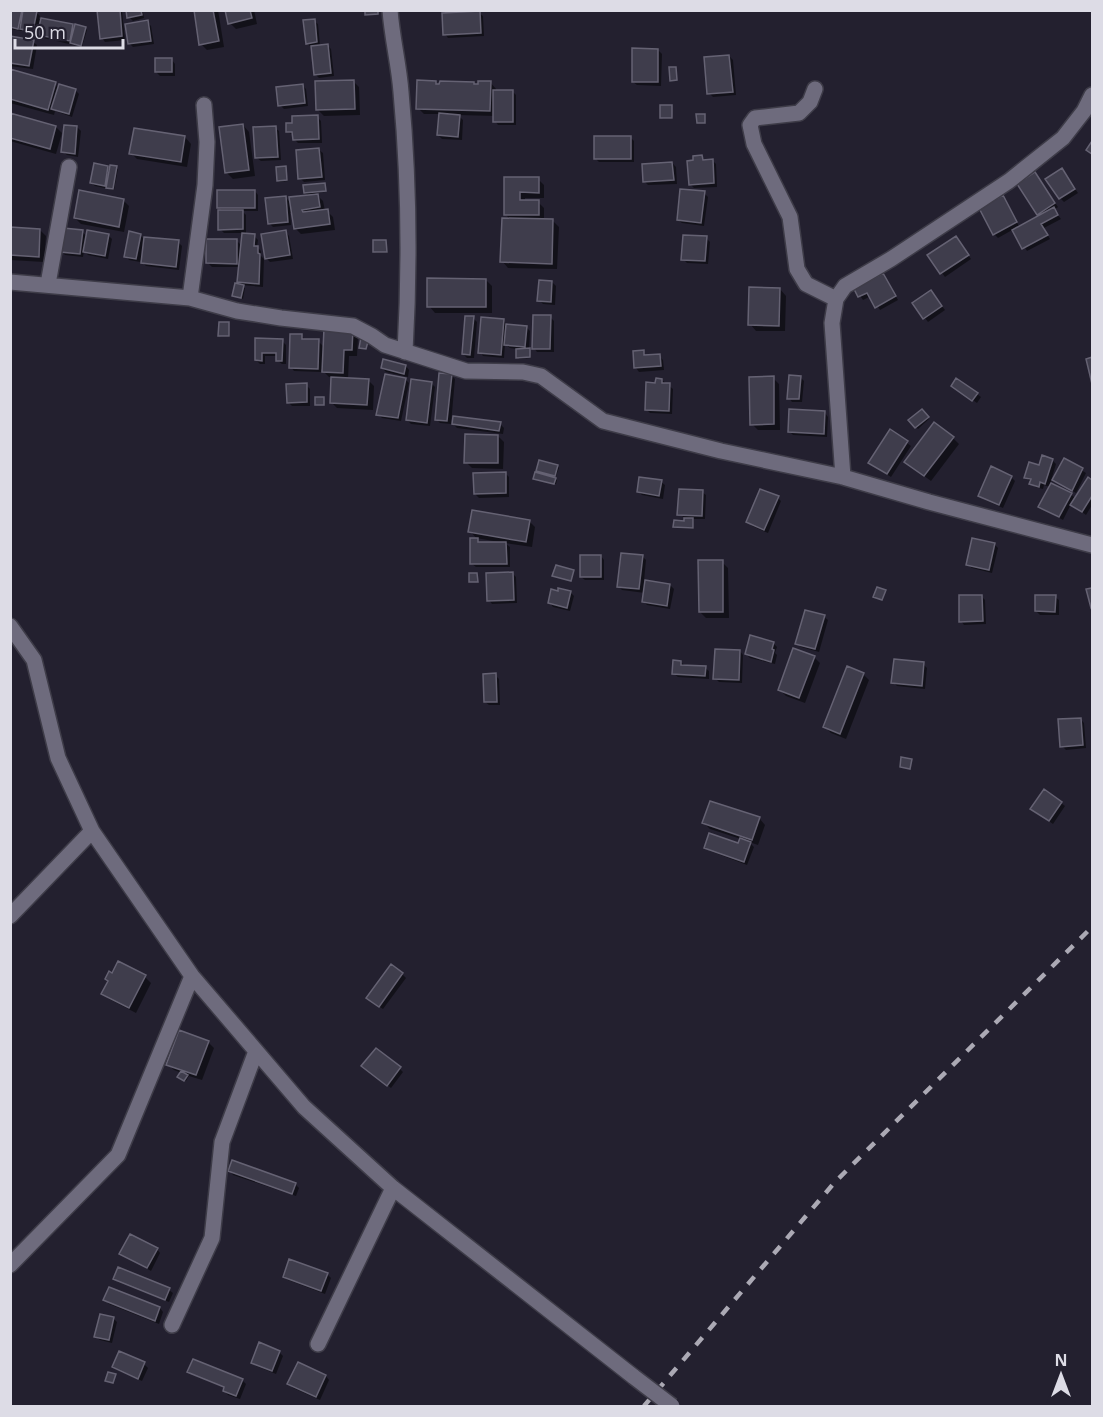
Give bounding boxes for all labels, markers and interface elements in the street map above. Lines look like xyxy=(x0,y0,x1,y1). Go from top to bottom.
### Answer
scale bar xyxy=(15,12,123,50)
text: 50 m xyxy=(24,20,66,44)
north arrow xyxy=(1031,1345,1091,1405)
text: N xyxy=(1054,1349,1068,1371)

